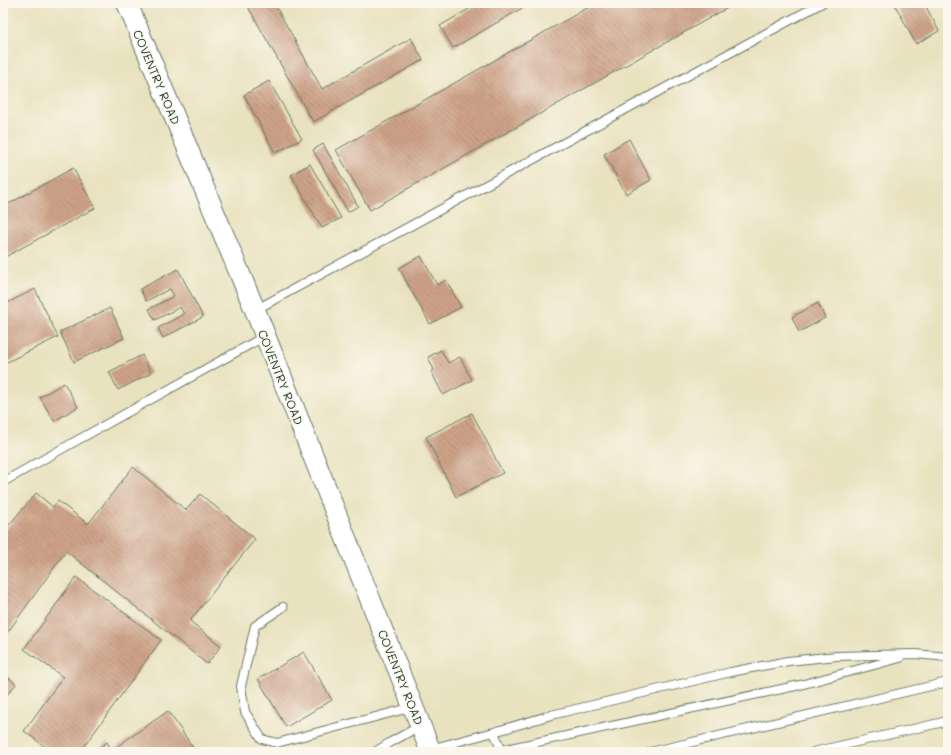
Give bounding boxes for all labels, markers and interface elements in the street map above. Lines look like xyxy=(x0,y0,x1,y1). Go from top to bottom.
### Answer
street label: COVENTRY ROAD xyxy=(130,27,184,127)
street label: COVENTRY ROAD xyxy=(255,327,307,427)
street label: COVENTRY ROAD xyxy=(375,627,427,727)

